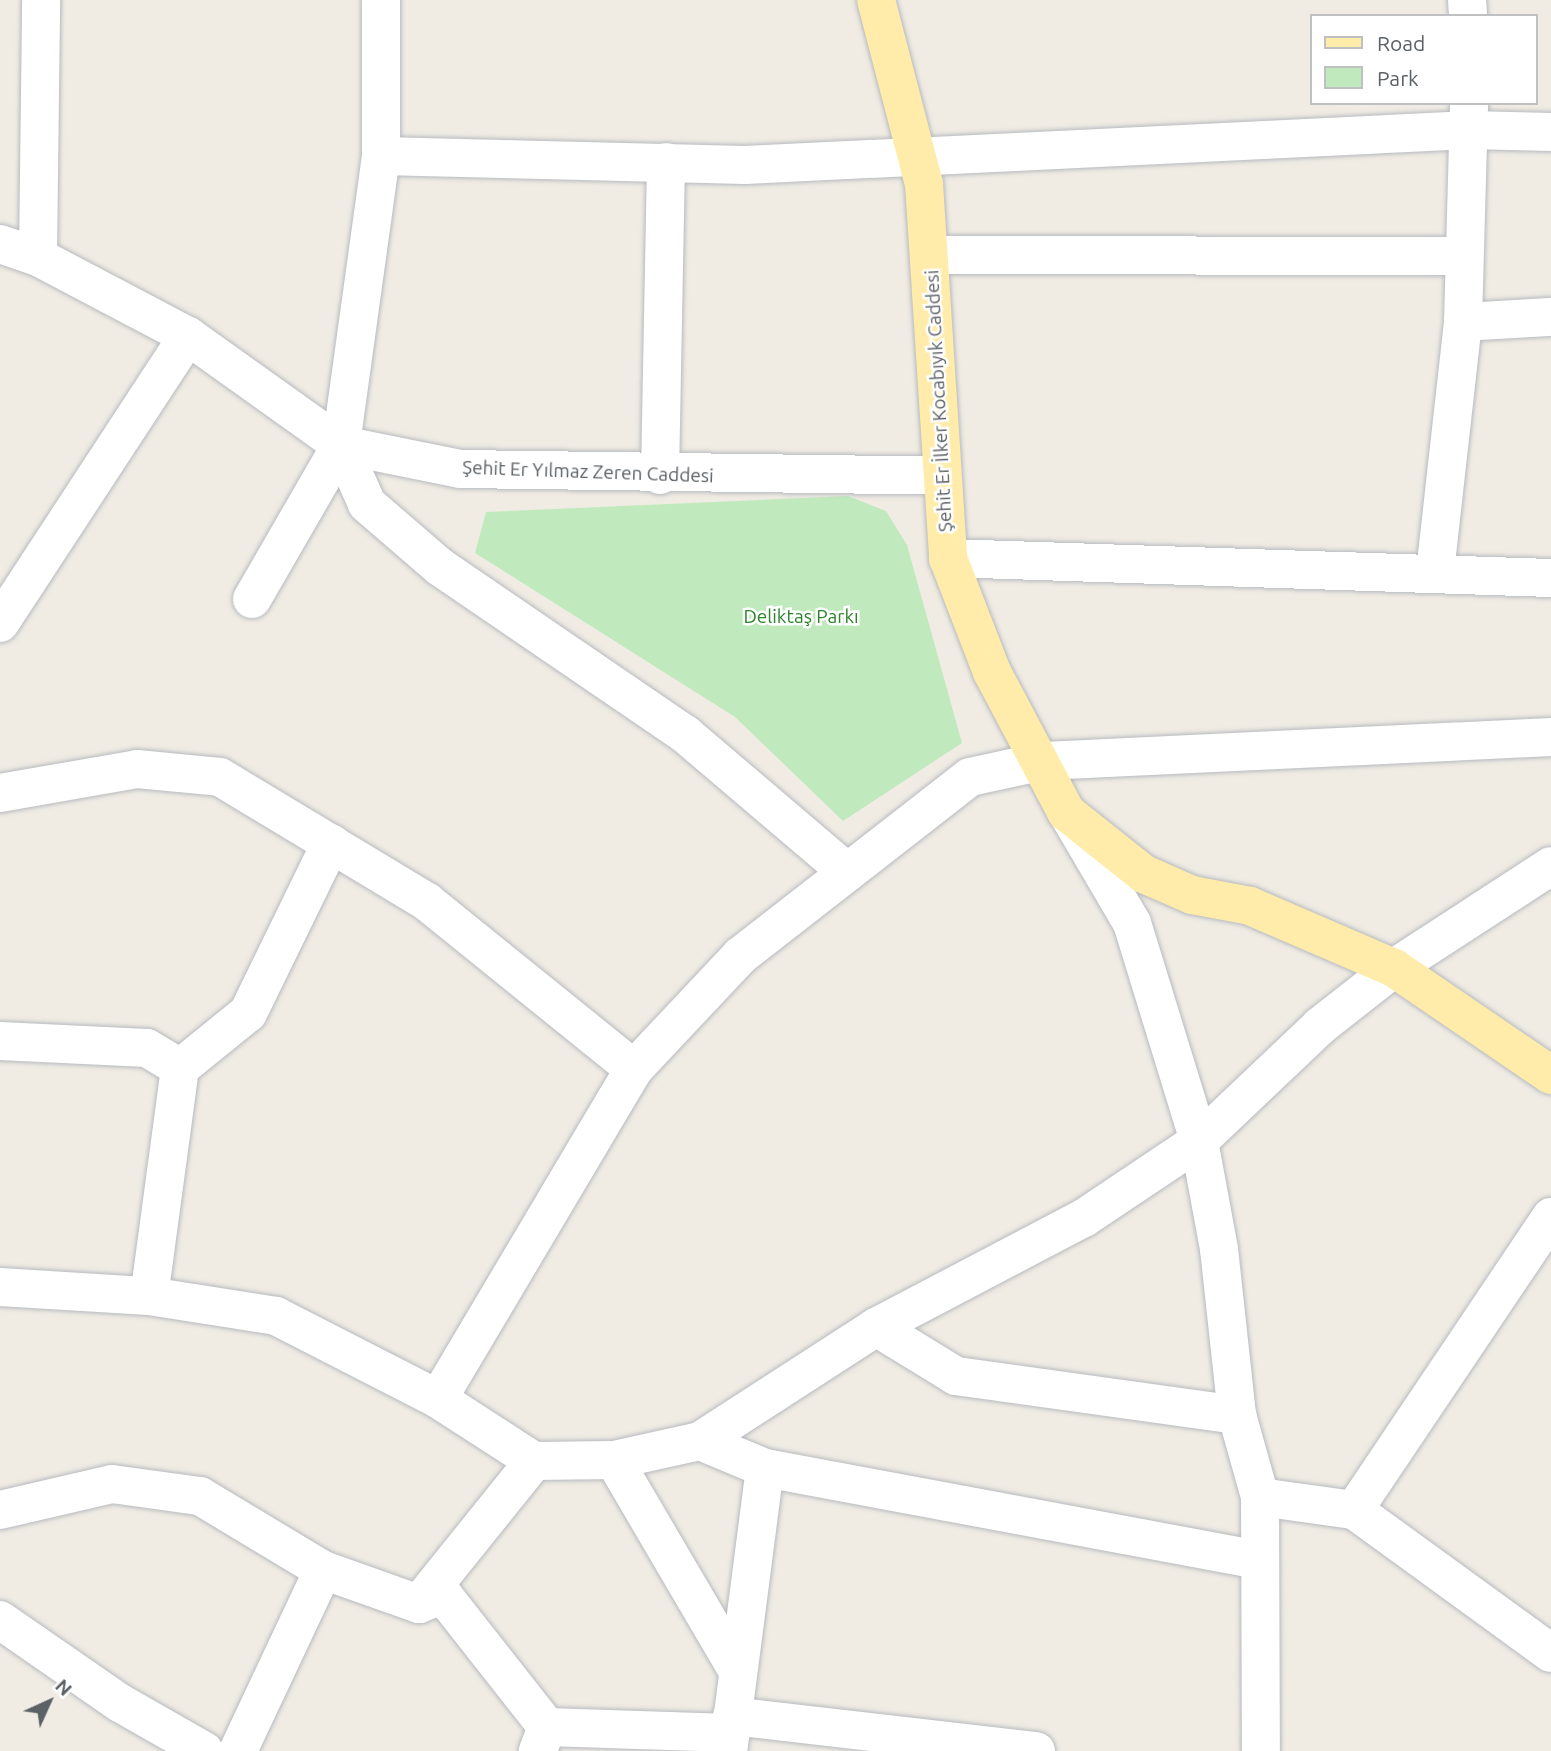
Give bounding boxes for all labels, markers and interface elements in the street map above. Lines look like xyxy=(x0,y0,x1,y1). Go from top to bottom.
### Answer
legend xyxy=(1310,14,1537,105)
text: Road xyxy=(1377,31,1425,55)
text: Park xyxy=(1377,66,1419,90)
street label: Şehit Er İlker Kocabıyık Caddesi xyxy=(921,269,957,533)
street label: Şehit Er Yılmaz Zeren Caddesi xyxy=(462,456,714,488)
park label: Deliktaş Parkı xyxy=(743,606,859,628)
north arrow xyxy=(14,1667,84,1737)
text: N xyxy=(51,1674,77,1700)

